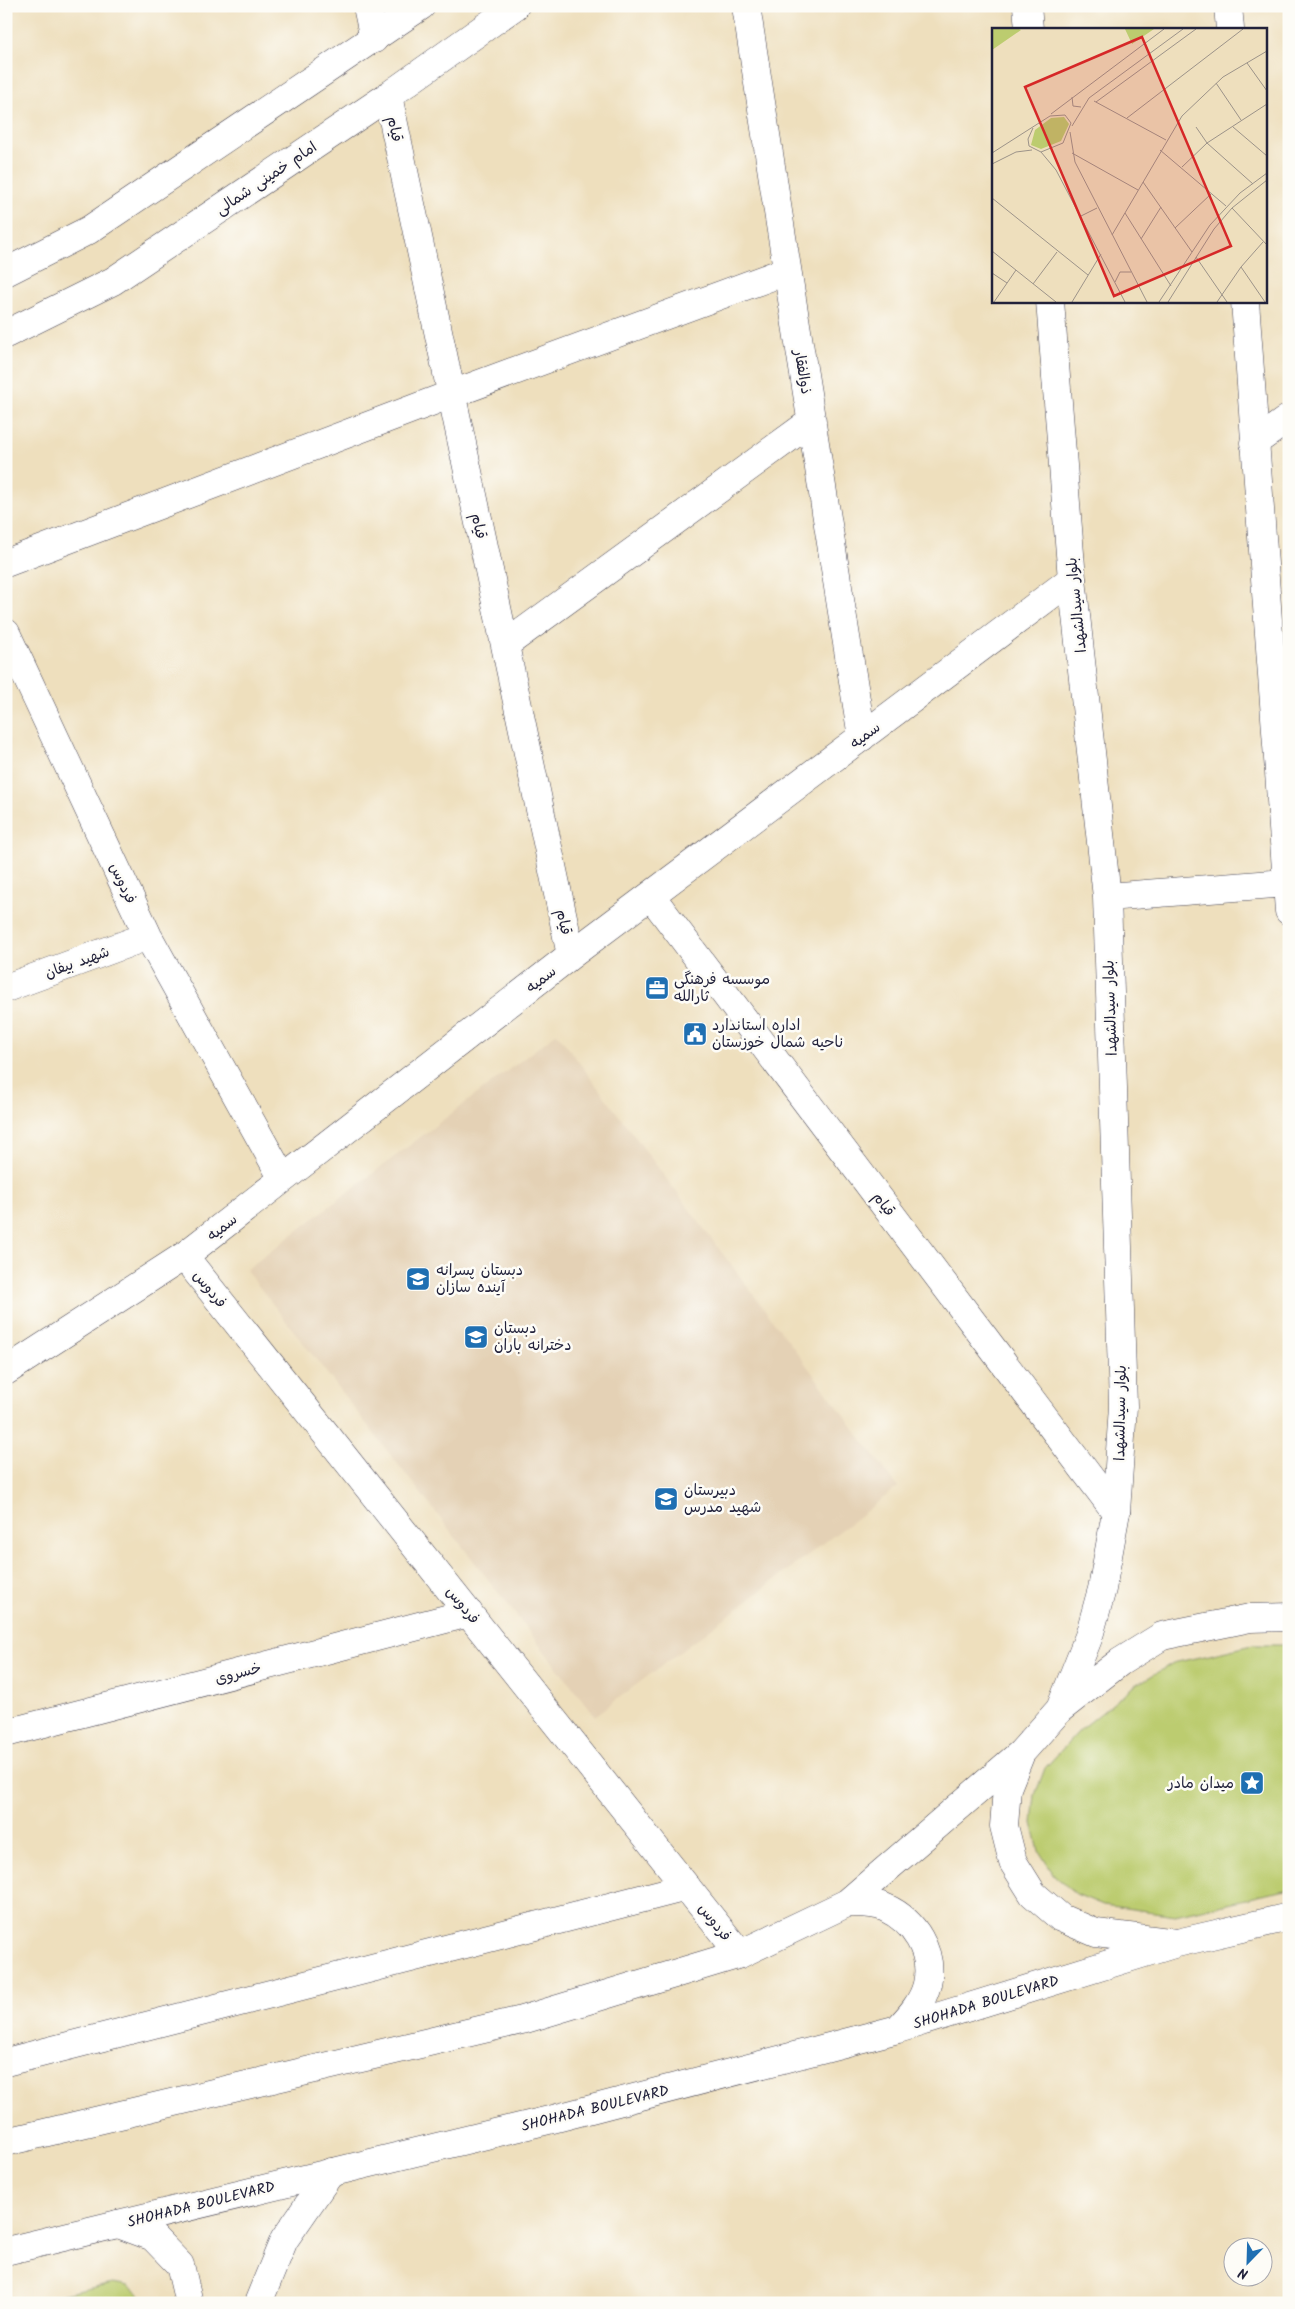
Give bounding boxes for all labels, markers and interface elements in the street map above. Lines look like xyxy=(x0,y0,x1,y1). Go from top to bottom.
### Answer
inset map xyxy=(992,28,1268,302)
street label: قیام xyxy=(380,114,408,144)
street label: امام خمینی شمالی xyxy=(211,136,322,222)
street label: ذوالفقار xyxy=(786,347,818,396)
street label: قیام xyxy=(464,511,492,541)
street label: بلوار سیدالشهدا xyxy=(1060,556,1094,654)
street label: سمیه xyxy=(845,716,886,755)
street label: فردوس xyxy=(102,859,142,908)
street label: قیام xyxy=(549,907,577,937)
street label: شهید بیفان xyxy=(42,940,113,986)
street label: سمیه xyxy=(521,960,562,999)
street label: بلوار سیدالشهدا xyxy=(1097,960,1125,1056)
place label: موسسه فرهنگی ثارالله xyxy=(674,968,770,1009)
office icon: موسسه فرهنگی ثارالله xyxy=(644,975,670,1001)
place label: اداره استاندارد ناحیه شمال خوزستان xyxy=(712,1014,843,1055)
public building icon: اداره استاندارد ناحیه شمال خوزستان xyxy=(682,1021,708,1047)
street label: قیام xyxy=(866,1187,901,1222)
street label: سمیه xyxy=(202,1208,243,1247)
place label: دبستان پسرانه آینده سازان xyxy=(436,1259,523,1300)
street label: فردوس xyxy=(186,1265,232,1314)
school or university icon: دبستان پسرانه آینده سازان xyxy=(405,1266,431,1292)
place label: دبستان دخترانه باران xyxy=(494,1317,572,1358)
school or university icon: دبستان دخترانه باران xyxy=(463,1324,489,1350)
street label: بلوار سیدالشهدا xyxy=(1108,1365,1134,1461)
place label: دبیرستان شهید مدرس xyxy=(684,1479,761,1520)
school or university icon: دبیرستان شهید مدرس xyxy=(653,1486,679,1512)
street label: فردوس xyxy=(439,1581,485,1630)
street label: خسروی xyxy=(212,1656,264,1692)
place icon: میدان مادر xyxy=(1239,1770,1265,1796)
place label: میدان مادر xyxy=(1167,1772,1234,1796)
street label: فردوس xyxy=(692,1898,737,1947)
street label: SHOHADA BOULEVARD xyxy=(910,1969,1063,2037)
street label: SHOHADA BOULEVARD xyxy=(519,2079,672,2139)
street label: SHOHADA BOULEVARD xyxy=(125,2175,278,2235)
north arrow xyxy=(1222,2236,1272,2286)
text: N xyxy=(1235,2261,1252,2285)

